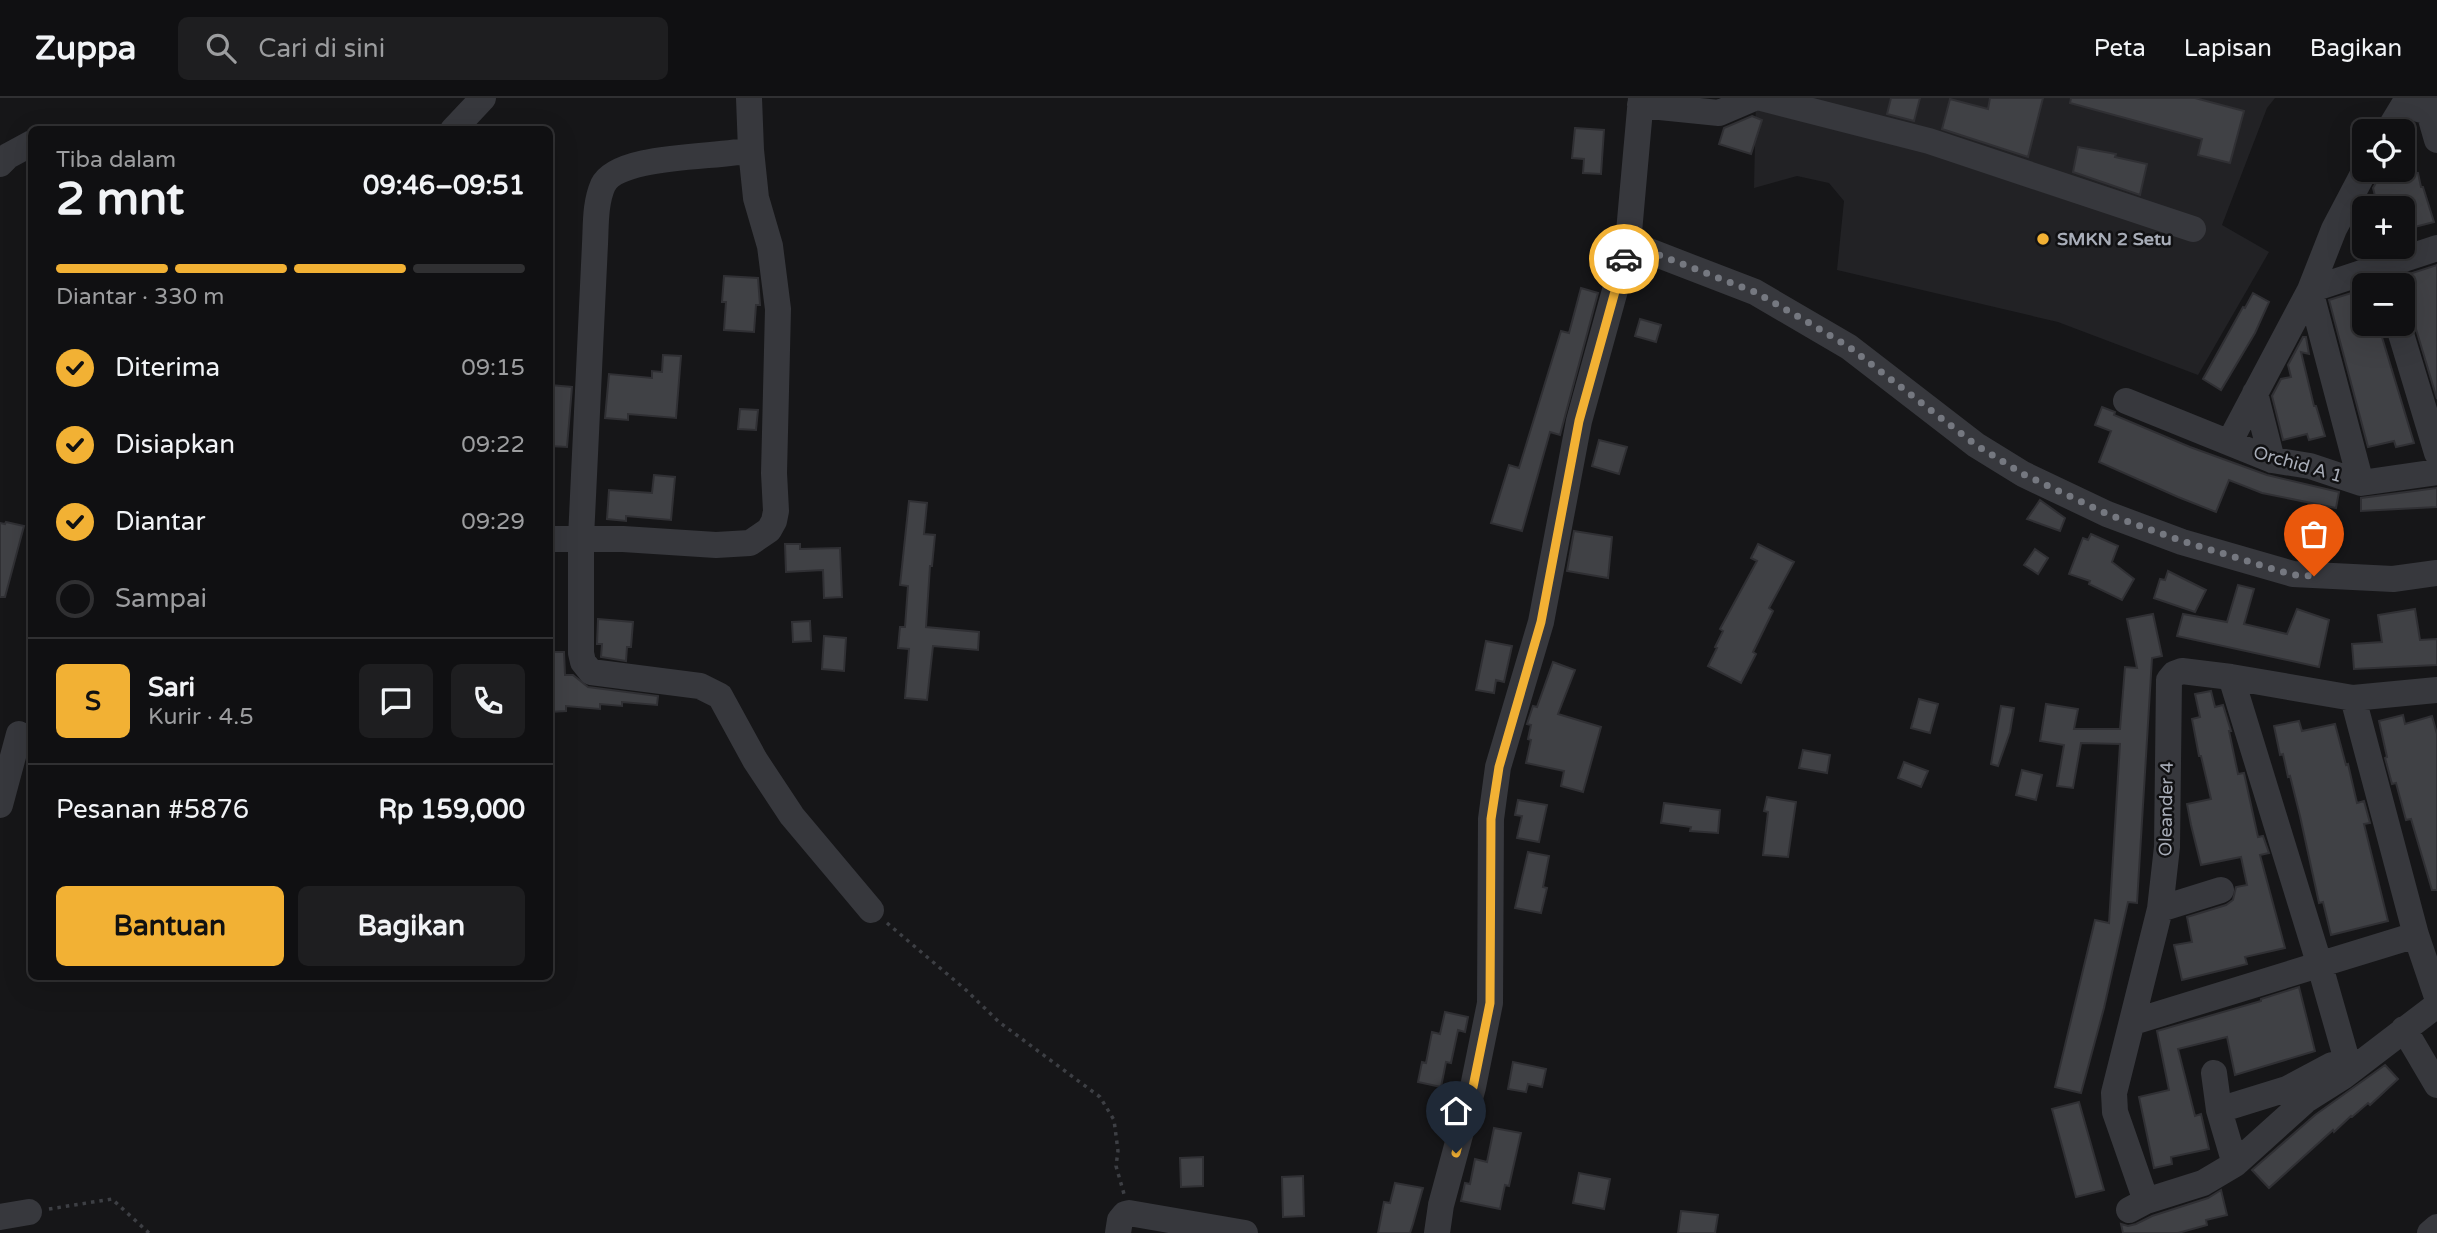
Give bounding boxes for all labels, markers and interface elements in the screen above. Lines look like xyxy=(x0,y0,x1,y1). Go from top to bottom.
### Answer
search box xyxy=(178,17,668,80)
text: Zuppa xyxy=(35,29,136,68)
icon: search xyxy=(202,29,240,67)
text: Cari di sini xyxy=(258,33,385,64)
text: Peta xyxy=(2094,34,2146,63)
text: Lapisan xyxy=(2184,34,2272,63)
text: Bagikan xyxy=(2310,34,2402,63)
map controls xyxy=(2352,119,2415,336)
button: locate xyxy=(2352,119,2415,182)
text: Tiba dalam xyxy=(56,146,176,174)
text: 09:46–09:51 xyxy=(363,170,525,201)
text: 2 mnt xyxy=(56,172,184,227)
button: + xyxy=(2352,196,2415,259)
courier xyxy=(1589,224,1659,294)
place label: SMKN 2 Setu xyxy=(2057,228,2172,250)
marker: SMKN 2 Setu xyxy=(2035,231,2051,247)
icon: car xyxy=(1605,240,1643,278)
button: − xyxy=(2352,273,2415,336)
text: Diantar · 330 m xyxy=(56,283,224,311)
icon: check xyxy=(56,349,94,387)
text: Diterima xyxy=(115,352,220,383)
text: 09:15 xyxy=(461,354,525,382)
icon: check xyxy=(56,426,94,464)
text: Disiapkan xyxy=(115,429,235,460)
text: 09:22 xyxy=(461,431,525,459)
street label: Orchid A 1 xyxy=(2251,441,2345,487)
icon: check xyxy=(56,503,94,541)
pin xyxy=(2284,504,2344,576)
text: Diantar xyxy=(115,506,205,537)
text: 09:29 xyxy=(461,508,525,536)
icon: bag xyxy=(2295,515,2333,553)
text: Sampai xyxy=(115,583,207,614)
button: chat xyxy=(359,664,433,738)
button: phone xyxy=(451,664,525,738)
text: Sari xyxy=(148,672,195,703)
text: S xyxy=(85,686,101,717)
text: Kurir · 4.5 xyxy=(148,703,254,731)
street label: Oleander 4 xyxy=(2154,761,2178,857)
text: Pesanan #5876 xyxy=(56,794,249,825)
text: Rp 159,000 xyxy=(379,794,525,825)
button: Bantuan xyxy=(56,886,284,966)
button: Bagikan xyxy=(298,886,525,966)
pin xyxy=(1426,1081,1486,1153)
icon: home xyxy=(1437,1092,1475,1130)

